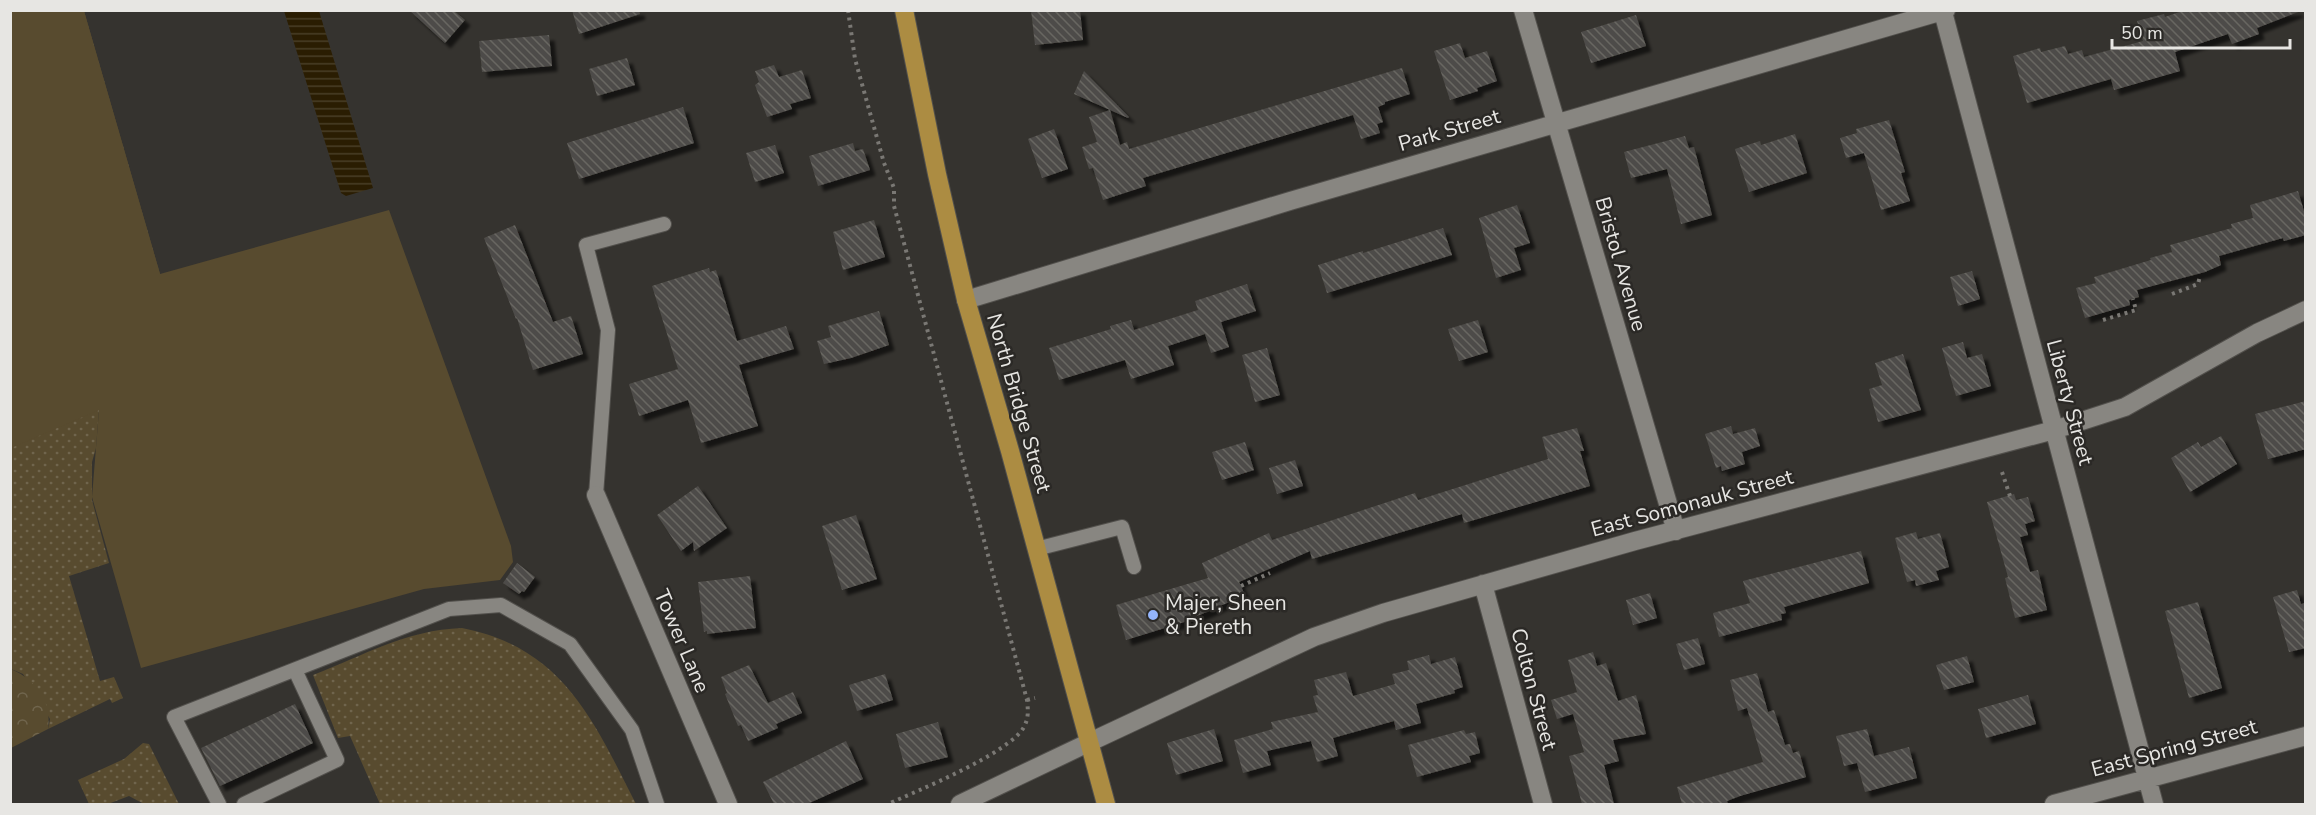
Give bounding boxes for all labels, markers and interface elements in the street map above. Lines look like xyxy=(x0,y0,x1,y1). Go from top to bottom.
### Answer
scale bar xyxy=(2112,12,2290,50)
text: 50 m xyxy=(2121,21,2163,45)
street label: Park Street xyxy=(1395,102,1504,158)
street label: Bristol Avenue xyxy=(1588,194,1654,334)
street label: North Bridge Street xyxy=(980,310,1058,496)
street label: Liberty Street xyxy=(2040,336,2100,468)
street label: East Somonauk Street xyxy=(1588,462,1797,543)
street label: Tower Lane xyxy=(648,585,716,697)
place label: Majer, Sheen & Piereth xyxy=(1165,589,1287,641)
marker: Majer, Sheen & Piereth xyxy=(1146,608,1160,622)
street label: Colton Street xyxy=(1504,625,1564,753)
street label: East Spring Street xyxy=(2088,712,2261,784)

